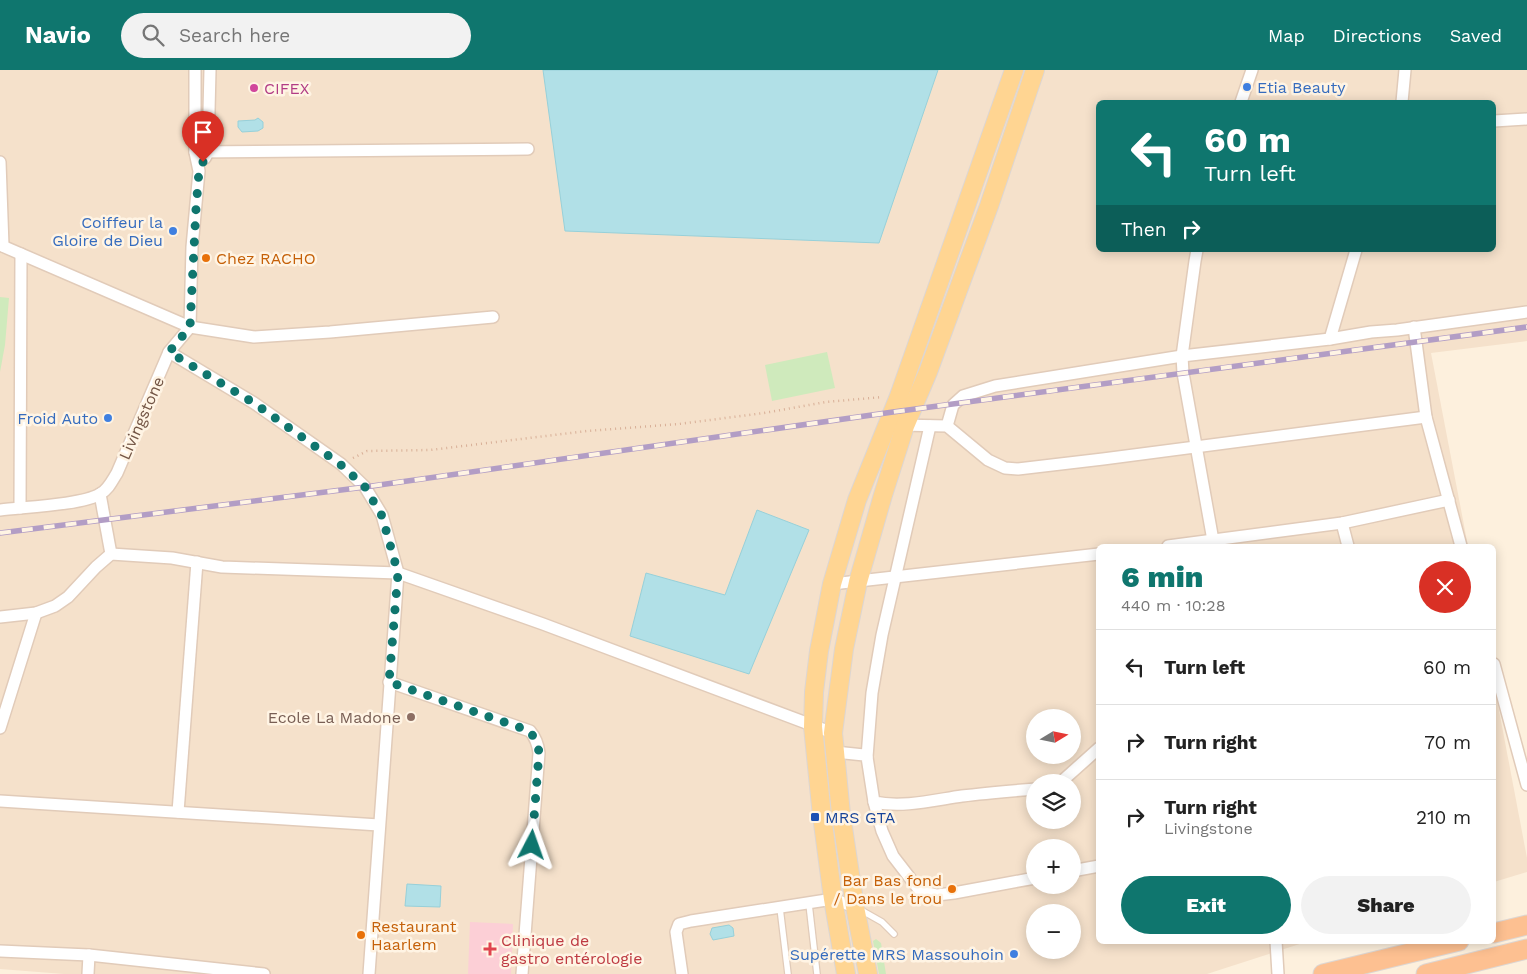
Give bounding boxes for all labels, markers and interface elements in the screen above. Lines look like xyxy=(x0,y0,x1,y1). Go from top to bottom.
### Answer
search box xyxy=(121,13,471,58)
text: Navio xyxy=(25,21,91,49)
icon: search xyxy=(139,21,167,49)
text: Search here xyxy=(179,24,290,47)
text: Map xyxy=(1268,25,1305,46)
text: Directions xyxy=(1333,25,1422,46)
text: Saved xyxy=(1450,25,1502,46)
place label: Etia Beauty xyxy=(1257,78,1346,97)
place label: CIFEX xyxy=(264,79,310,98)
marker: Etia Beauty xyxy=(1241,81,1253,93)
marker: CIFEX xyxy=(248,82,260,94)
pin xyxy=(182,111,224,162)
icon: arrive xyxy=(189,118,217,146)
text: 60 m xyxy=(1204,119,1291,161)
icon: left xyxy=(1121,120,1186,185)
text: Turn left xyxy=(1204,161,1296,186)
place label: Coiffeur la Gloire de Dieu xyxy=(52,213,163,250)
icon: right xyxy=(1177,215,1205,243)
text: Then xyxy=(1121,218,1167,241)
marker: Coiffeur la Gloire de Dieu xyxy=(167,225,179,237)
place label: Chez RACHO xyxy=(216,249,316,268)
marker: Chez RACHO xyxy=(200,252,212,264)
street label: Livingstone xyxy=(115,374,168,463)
place label: Froid Auto xyxy=(17,409,98,428)
marker: Froid Auto xyxy=(102,412,114,424)
text: 6 min xyxy=(1121,559,1203,594)
button: close xyxy=(1419,561,1471,613)
text: 440 m · 10:28 xyxy=(1121,596,1226,615)
icon: left xyxy=(1121,653,1149,681)
text: Turn left xyxy=(1164,656,1245,679)
text: 60 m xyxy=(1423,656,1471,679)
place label: Ecole La Madone xyxy=(268,708,401,727)
north arrow xyxy=(1026,709,1081,764)
map controls xyxy=(1026,709,1081,959)
marker: Ecole La Madone xyxy=(405,711,417,723)
icon: right xyxy=(1121,728,1149,756)
text: Turn right xyxy=(1164,731,1257,754)
text: 70 m xyxy=(1424,731,1471,754)
button: layers xyxy=(1026,774,1081,829)
text: Turn right xyxy=(1164,796,1257,819)
icon: right xyxy=(1121,803,1149,831)
text: 210 m xyxy=(1416,806,1471,829)
place label: MRS GTA xyxy=(825,808,896,827)
marker: MRS GTA xyxy=(809,811,821,823)
position arrow xyxy=(505,818,557,870)
text: Livingstone xyxy=(1164,819,1253,838)
button: + xyxy=(1026,839,1081,894)
place label: Bar Bas fond / Dans le trou xyxy=(833,871,942,908)
button: Exit xyxy=(1121,876,1291,934)
button: Share xyxy=(1301,876,1471,934)
marker: Bar Bas fond / Dans le trou xyxy=(946,883,958,895)
button: − xyxy=(1026,904,1081,959)
place label: Restaurant Haarlem xyxy=(371,917,457,954)
marker: Restaurant Haarlem xyxy=(355,929,367,941)
place label: Clinique de gastro entérologie xyxy=(501,931,642,968)
marker: Clinique de gastro entérologie xyxy=(483,942,497,956)
place label: Supérette MRS Massouhoin xyxy=(790,945,1004,964)
marker: Supérette MRS Massouhoin xyxy=(1008,948,1020,960)

